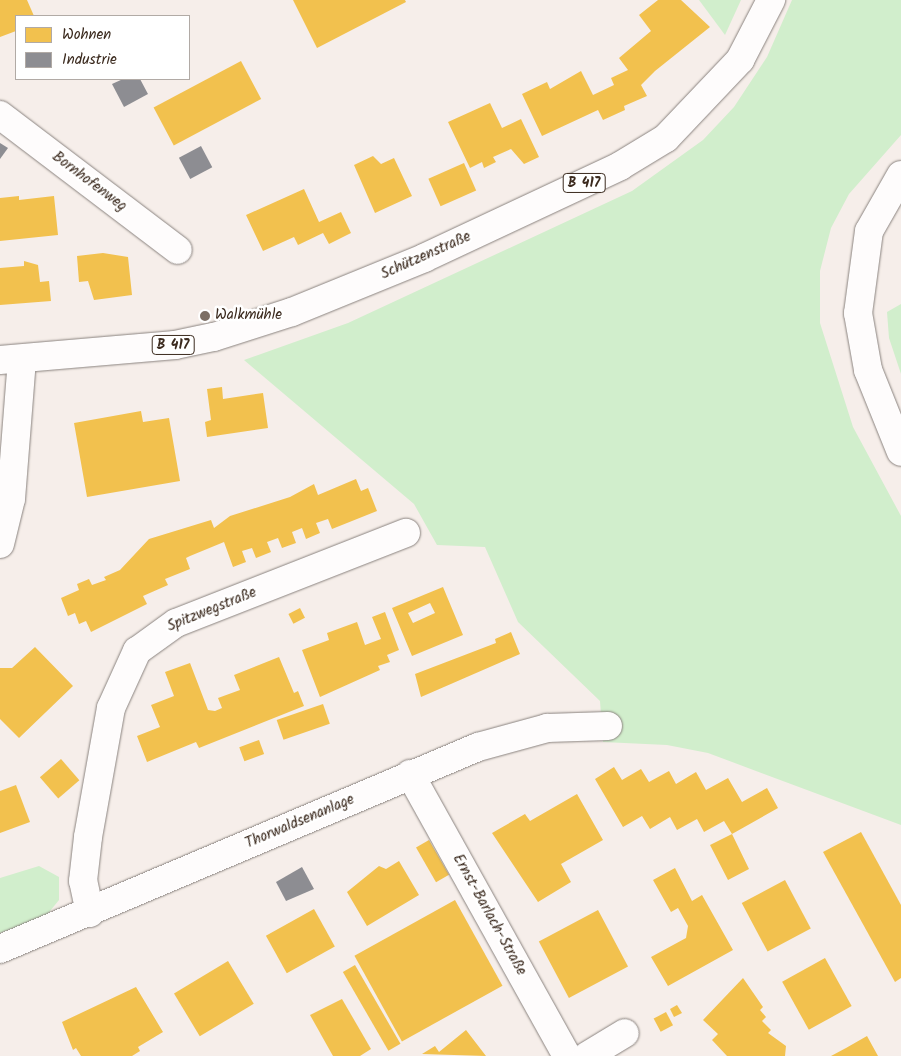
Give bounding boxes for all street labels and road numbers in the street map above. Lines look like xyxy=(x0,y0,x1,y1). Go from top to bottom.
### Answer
street label: Bornhofenweg xyxy=(48,148,130,216)
road number: B 417 xyxy=(562,172,606,194)
street label: Schützenstraße xyxy=(378,228,474,284)
road number: B 417 xyxy=(150,334,196,356)
street label: Spitzwegstraße xyxy=(165,584,259,636)
street label: Thorwaldsenanlage xyxy=(243,791,357,853)
street label: Ernst-Barlach-Straße xyxy=(448,851,530,979)

